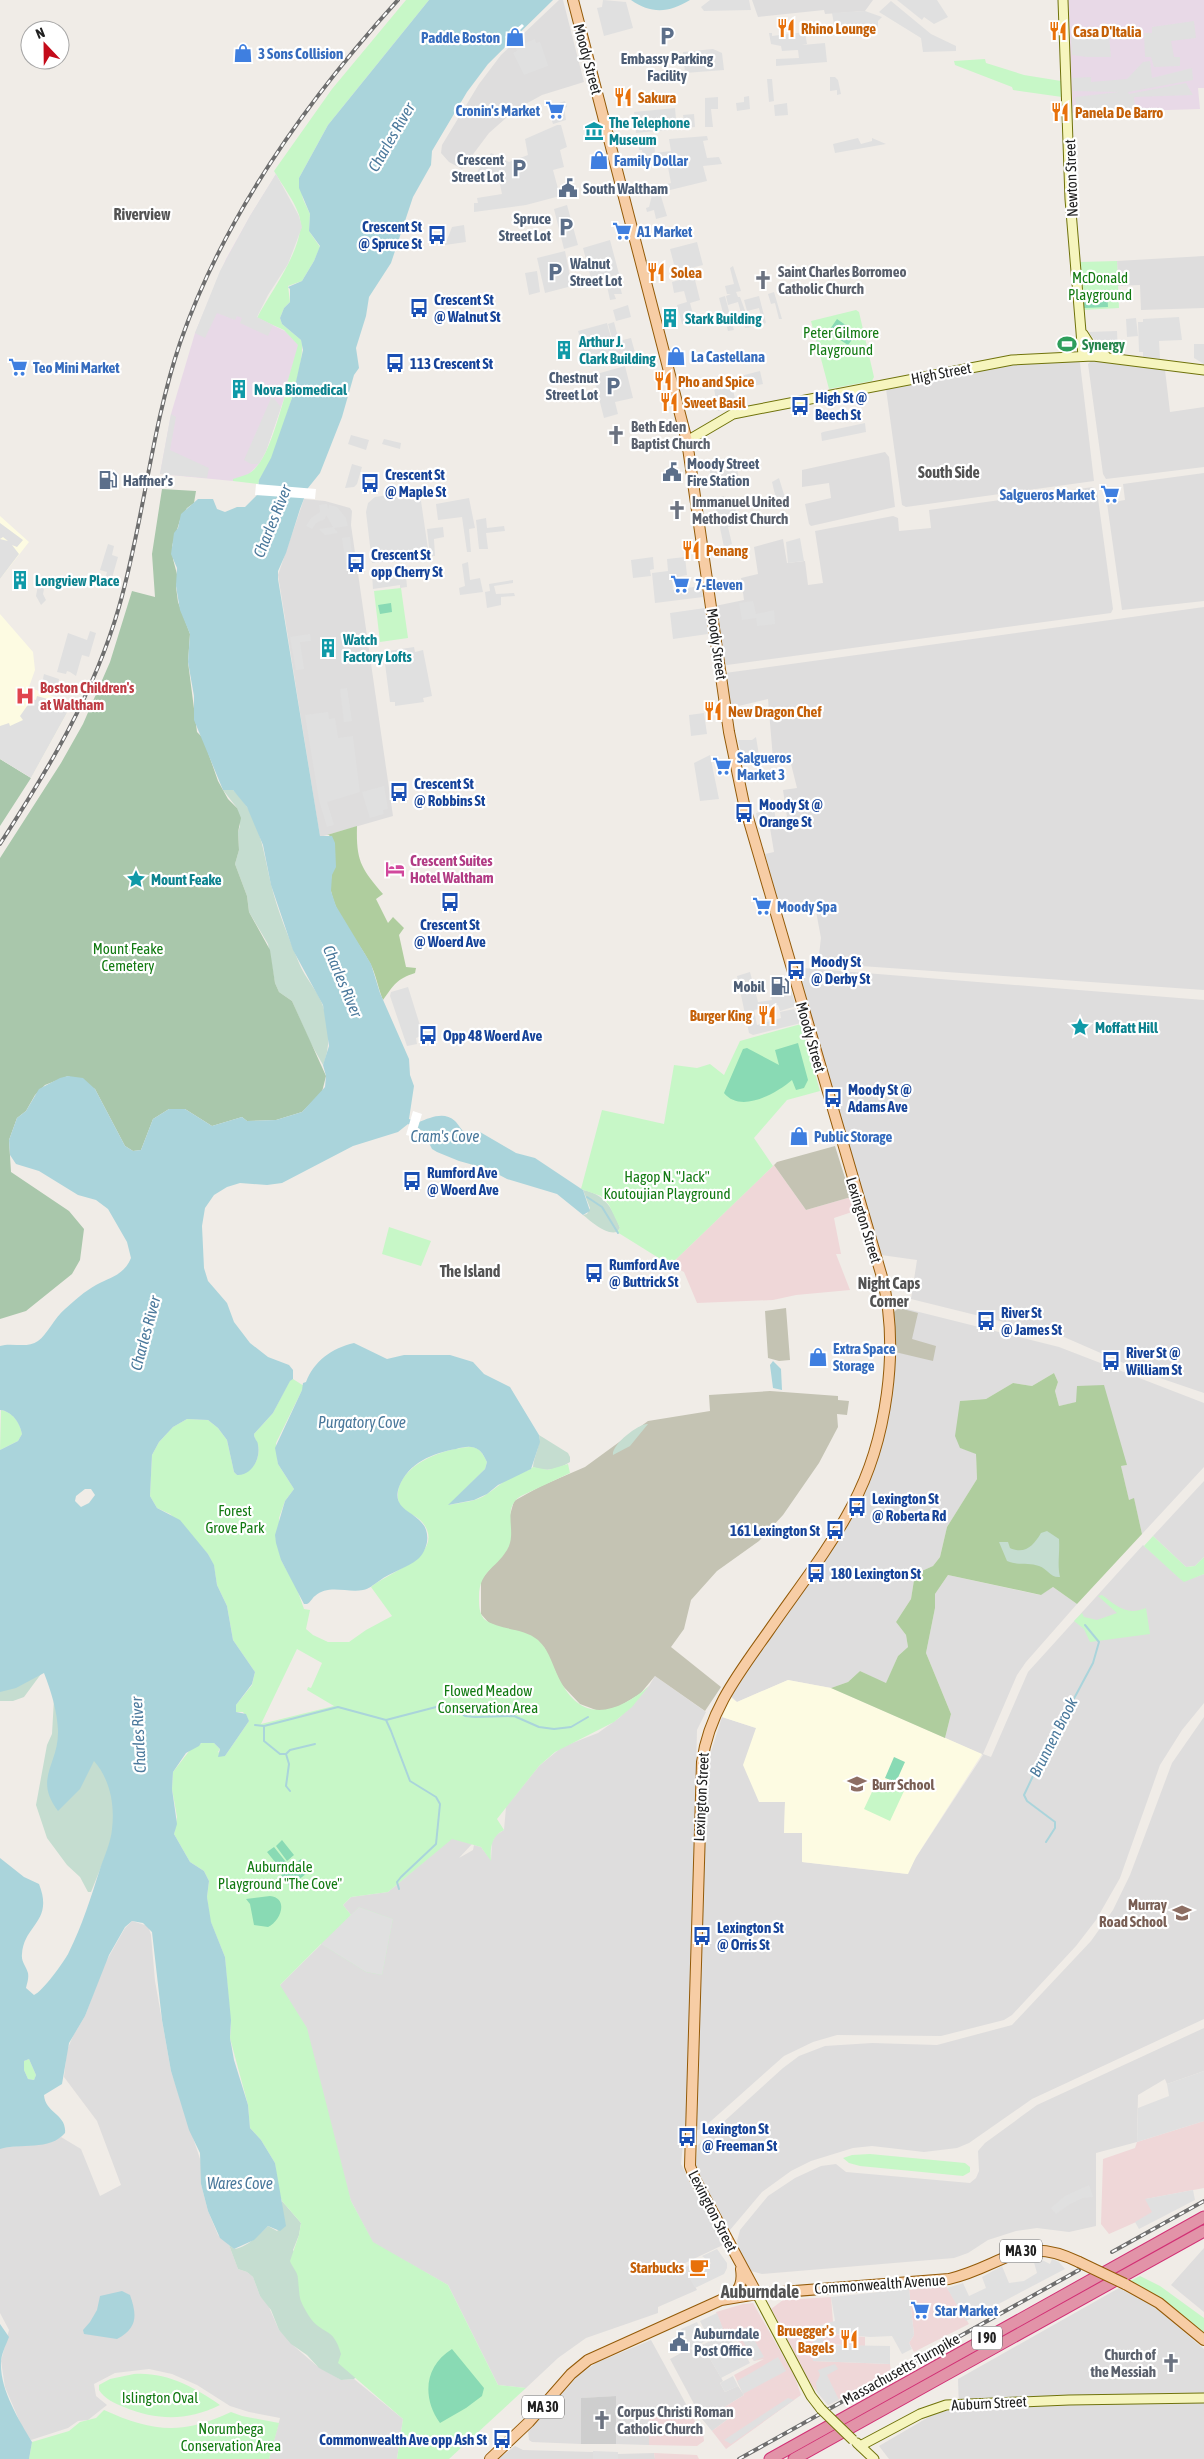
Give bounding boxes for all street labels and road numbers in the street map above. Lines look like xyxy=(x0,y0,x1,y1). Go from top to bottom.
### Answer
street label: Moody Street xyxy=(570,22,606,96)
street label: Newton Street xyxy=(1061,139,1081,217)
street label: High Street xyxy=(910,359,972,387)
street label: Moody Street xyxy=(704,607,730,681)
street label: Moody Street xyxy=(793,1000,829,1074)
street label: Lexington Street xyxy=(843,1175,885,1265)
street label: Lexington Street xyxy=(690,1752,712,1842)
street label: Lexington Street xyxy=(685,2167,741,2255)
road number: MA 30 xyxy=(1000,2240,1042,2262)
street label: Commonwealth Avenue xyxy=(814,2271,946,2297)
road number: I 90 xyxy=(972,2326,1002,2350)
street label: Massachusetts Turnpike xyxy=(839,2330,963,2408)
street label: Auburn Street xyxy=(951,2393,1027,2413)
road number: MA 30 xyxy=(522,2396,564,2418)

